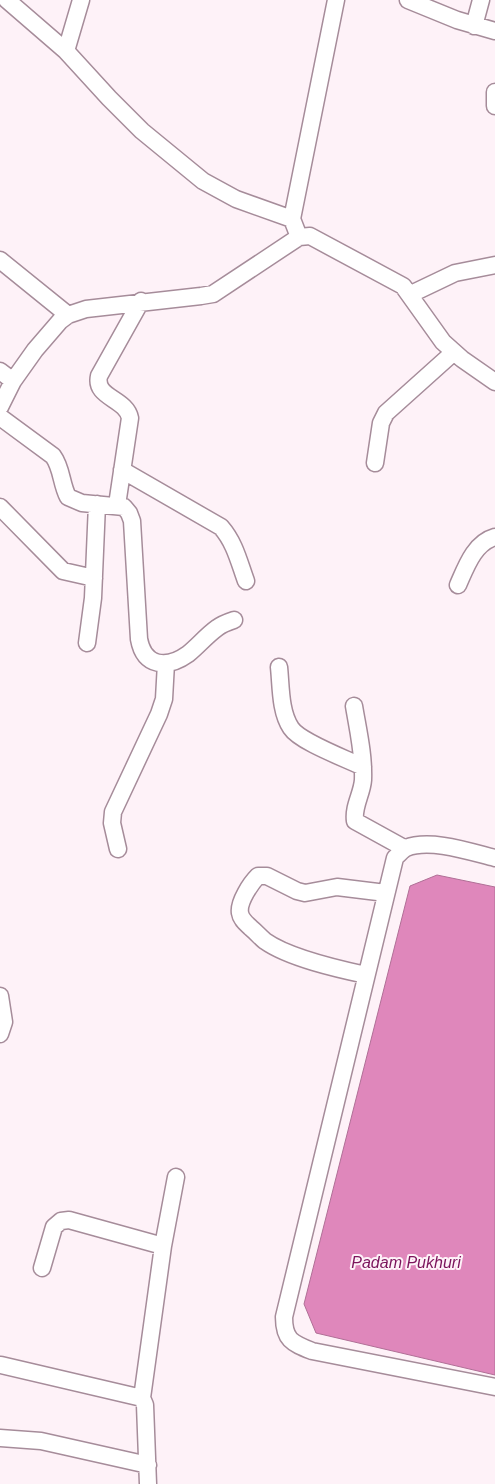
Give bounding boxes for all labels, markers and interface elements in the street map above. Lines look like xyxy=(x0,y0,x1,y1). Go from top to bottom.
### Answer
water label: Padam Pukhuri xyxy=(351,1254,461,1271)

